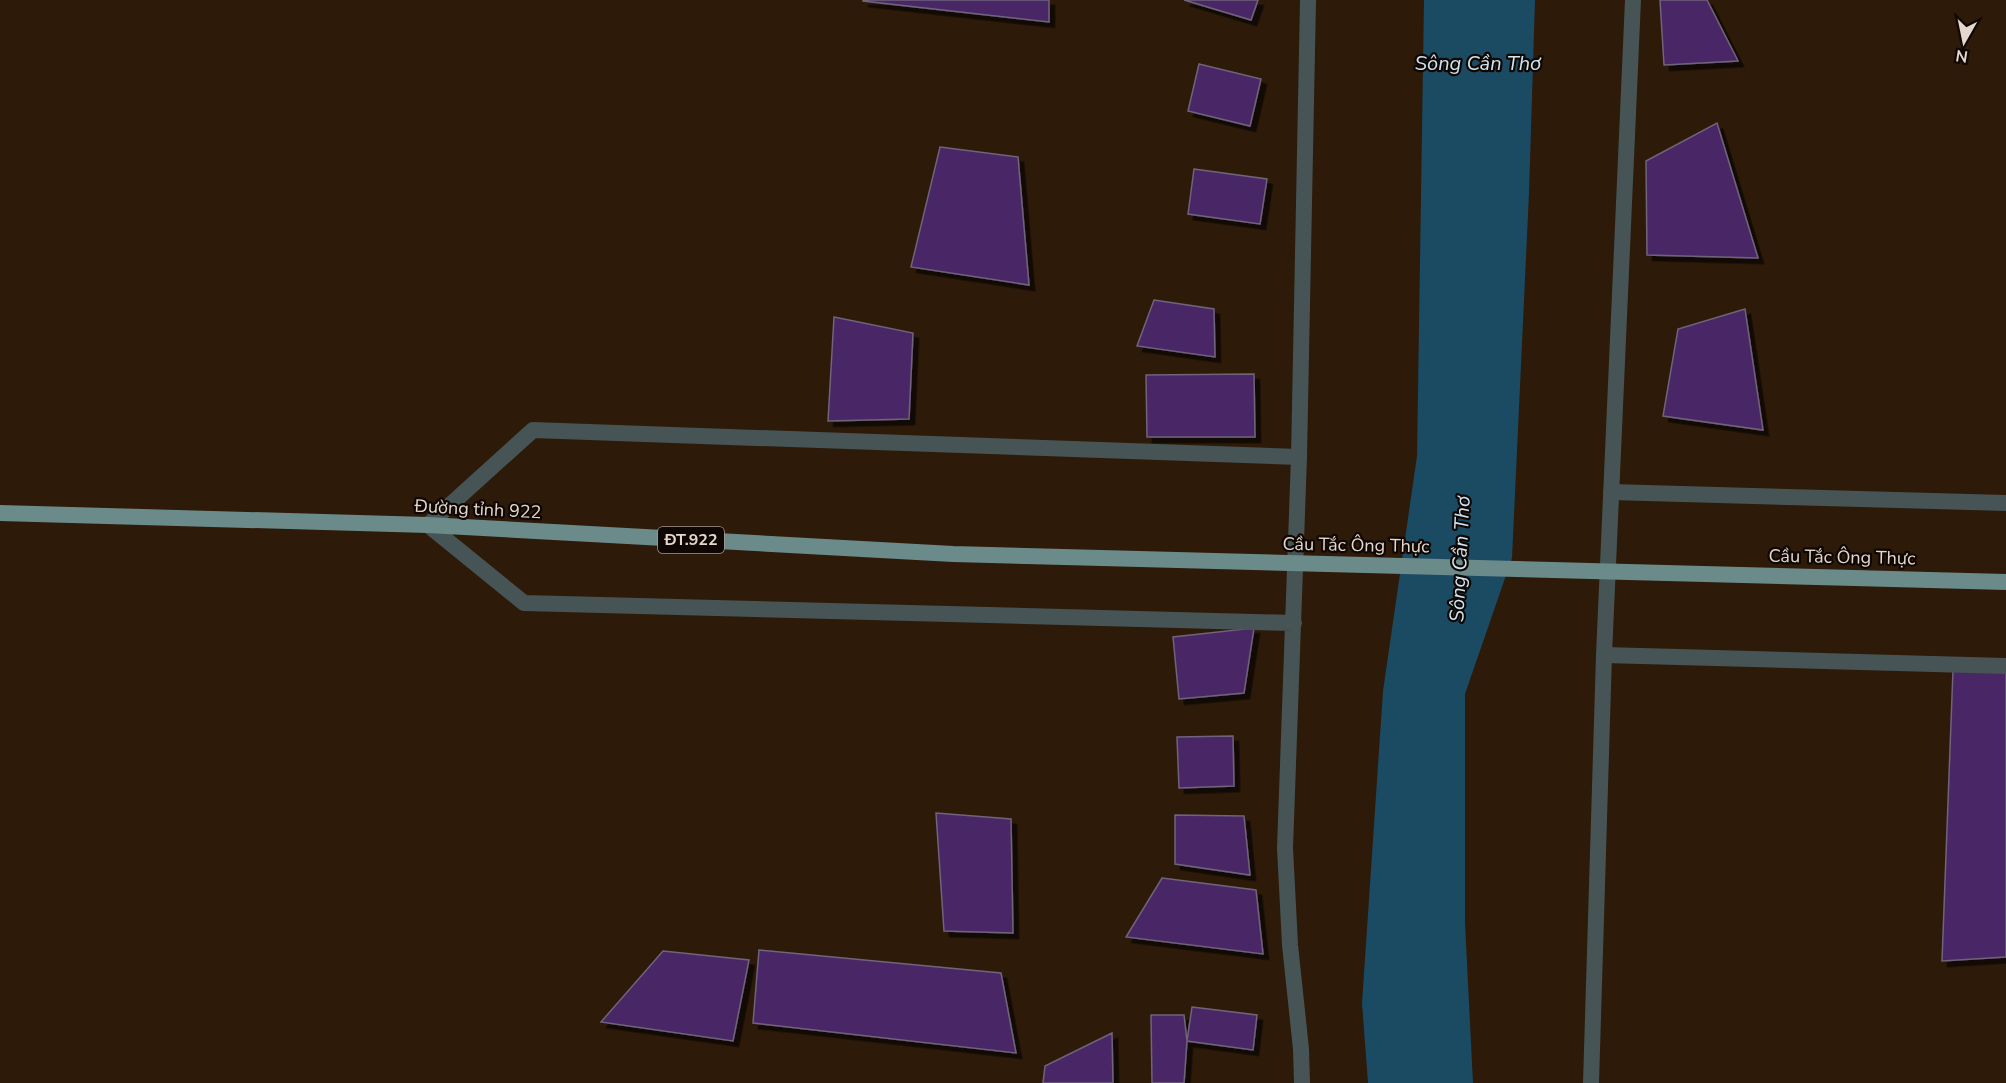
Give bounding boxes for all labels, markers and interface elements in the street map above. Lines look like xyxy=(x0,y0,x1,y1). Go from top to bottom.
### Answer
north arrow xyxy=(1934,12,1994,72)
text: N xyxy=(1954,44,1969,68)
water label: Sông Cần Thơ xyxy=(1415,50,1542,77)
street label: Đường tỉnh 922 xyxy=(413,494,542,524)
water label: Sông Cần Thơ xyxy=(1443,494,1477,623)
road number: ĐT.922 xyxy=(658,527,724,553)
street label: Cầu Tắc Ông Thực xyxy=(1282,532,1430,558)
street label: Cầu Tắc Ông Thực xyxy=(1768,544,1916,570)

